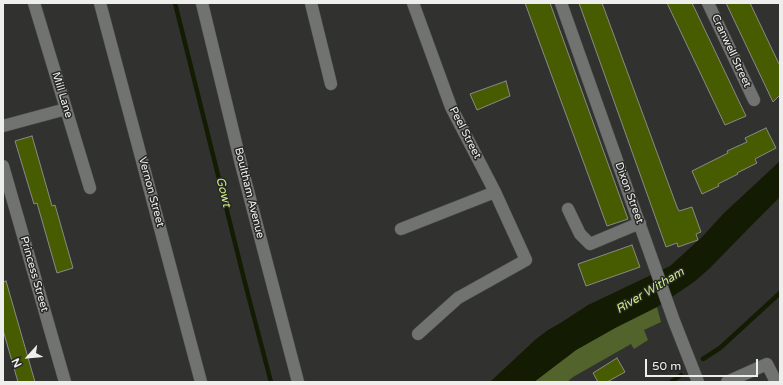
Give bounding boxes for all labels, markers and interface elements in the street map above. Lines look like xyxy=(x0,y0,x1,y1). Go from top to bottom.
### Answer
street label: Cranwell Street xyxy=(708,12,754,90)
street label: Mill Lane xyxy=(49,71,75,119)
street label: Peel Street xyxy=(446,105,484,161)
street label: Boultham Avenue xyxy=(231,146,267,240)
street label: Vernon Street xyxy=(135,156,167,228)
street label: Dixon Street xyxy=(612,160,646,226)
water label: Gowt xyxy=(212,175,234,209)
street label: Princess Street xyxy=(17,235,51,313)
water label: River Witham xyxy=(613,265,687,317)
north arrow xyxy=(8,337,48,377)
scale bar xyxy=(647,351,760,377)
text: N xyxy=(9,356,25,370)
text: 50 m xyxy=(652,359,681,373)

